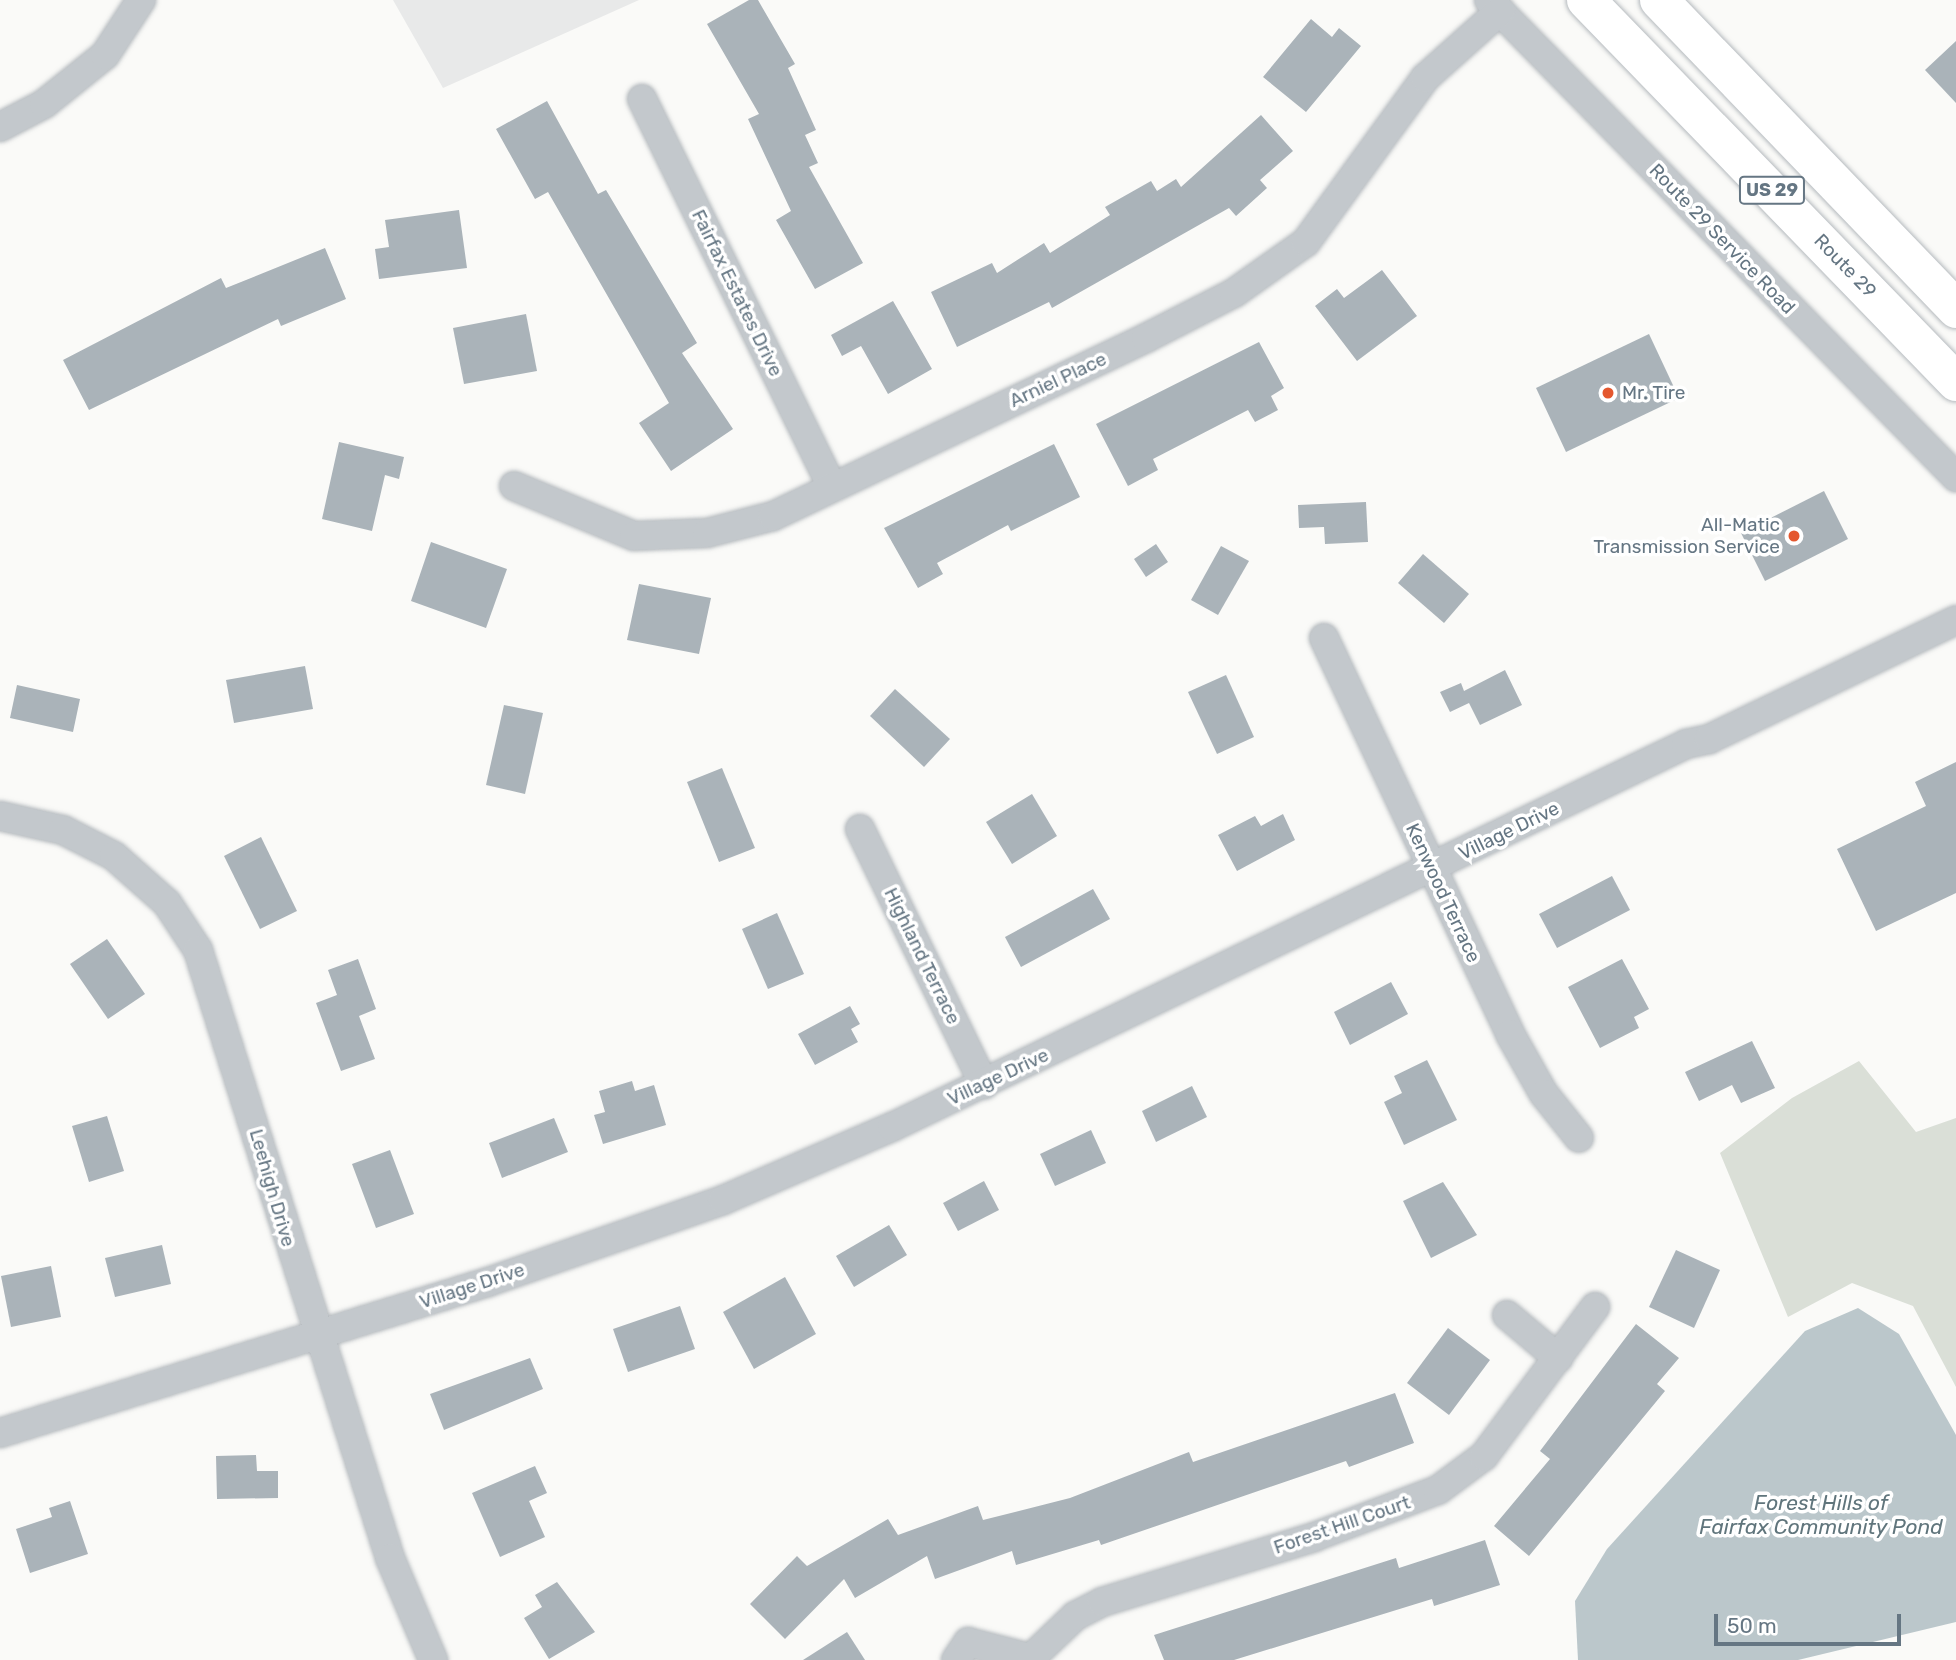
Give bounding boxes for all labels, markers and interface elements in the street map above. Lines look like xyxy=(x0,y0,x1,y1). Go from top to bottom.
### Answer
street label: Route 29 Service Road xyxy=(1644,159,1800,319)
road number: US 29 xyxy=(1739,176,1805,204)
street label: Fairfax Estates Drive xyxy=(687,206,787,380)
street label: Route 29 xyxy=(1809,229,1881,303)
street label: Arniel Place xyxy=(1006,348,1110,412)
place label: Mr. Tire xyxy=(1622,382,1686,404)
marker: Mr. Tire xyxy=(1600,385,1616,401)
place label: All-Matic Transmission Service xyxy=(1593,514,1780,558)
marker: All-Matic Transmission Service xyxy=(1786,528,1802,544)
street label: Village Drive xyxy=(1455,797,1563,865)
street label: Kenwood Terrace xyxy=(1401,820,1485,966)
street label: Highland Terrace xyxy=(879,884,965,1028)
street label: Village Drive xyxy=(944,1044,1052,1110)
street label: Leehigh Drive xyxy=(244,1127,300,1249)
street label: Village Drive xyxy=(417,1258,527,1314)
water label: Forest Hills of Fairfax Community Pond xyxy=(1699,1490,1943,1540)
street label: Forest Hill Court xyxy=(1271,1491,1413,1559)
scale bar xyxy=(1718,1600,1905,1644)
text: 50 m xyxy=(1727,1613,1777,1638)

